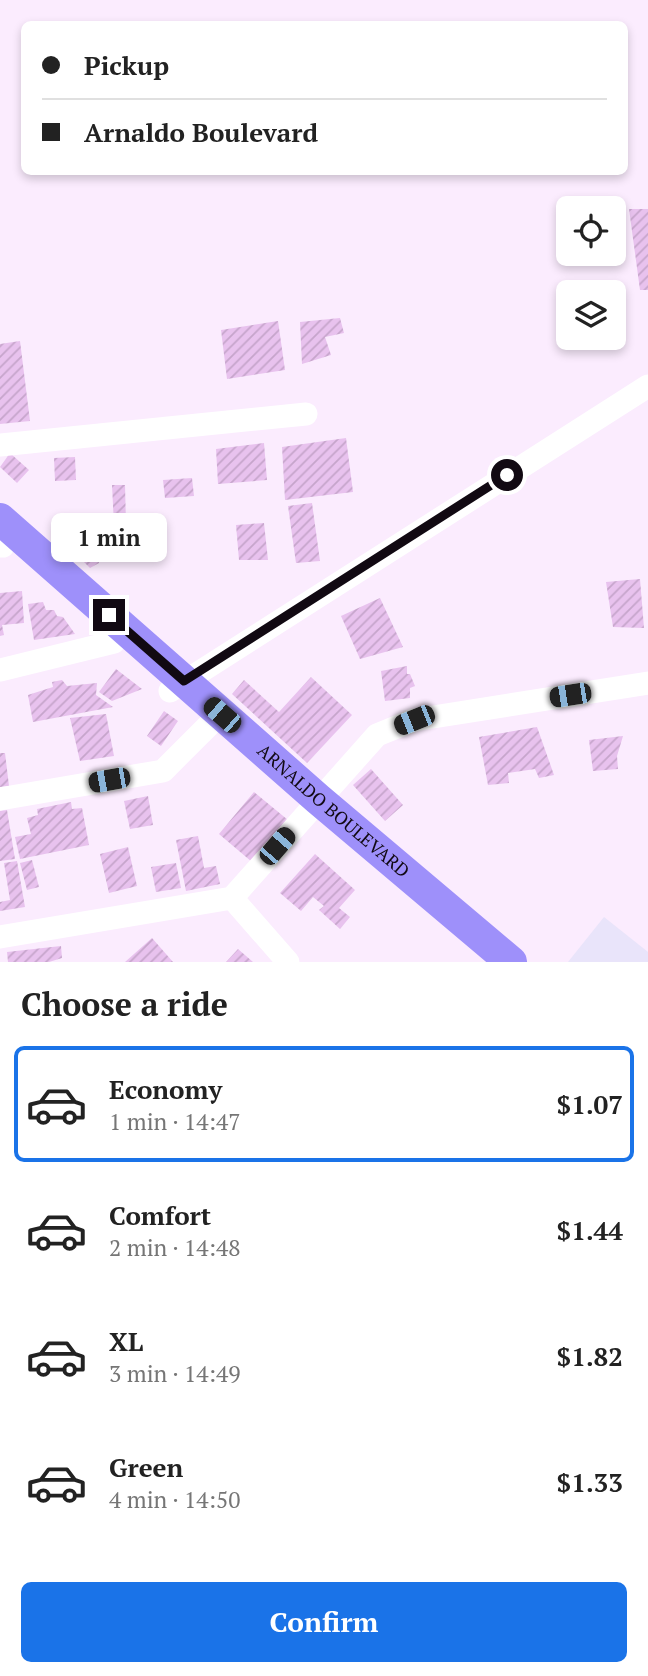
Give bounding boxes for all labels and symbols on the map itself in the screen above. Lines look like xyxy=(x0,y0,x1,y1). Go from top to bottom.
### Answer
route start xyxy=(491,459,523,491)
callout: 1 min xyxy=(51,514,167,562)
route end xyxy=(93,599,125,631)
car xyxy=(548,681,593,709)
car xyxy=(200,693,245,737)
car xyxy=(391,702,438,738)
street label: ARNALDO BOULEVARD xyxy=(253,738,415,882)
car xyxy=(87,766,132,794)
car xyxy=(256,823,299,869)

